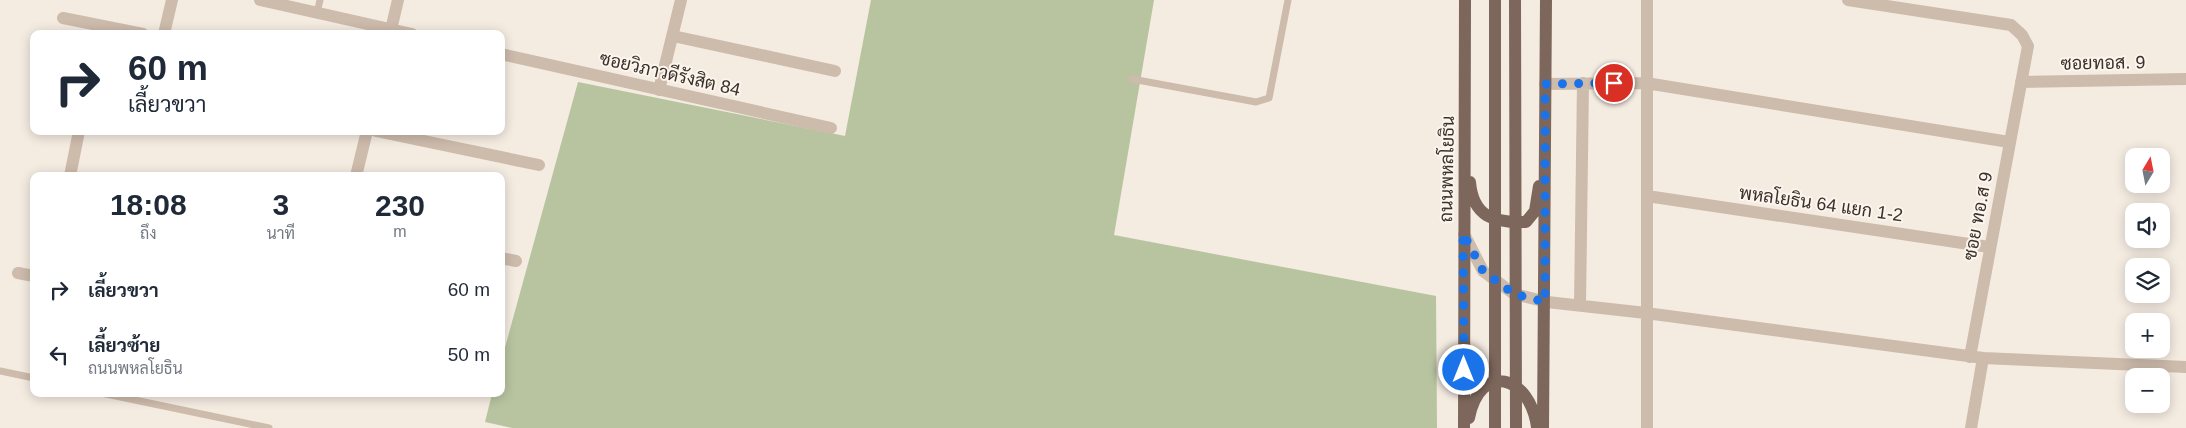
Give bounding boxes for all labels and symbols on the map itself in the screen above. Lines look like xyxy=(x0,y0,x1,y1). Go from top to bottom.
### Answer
street label: ซอยวิภาวดีรังสิต 84 xyxy=(598,45,743,100)
street label: ซอยทอส. 9 xyxy=(2060,52,2146,74)
pin xyxy=(1593,62,1635,104)
street label: ถนนพหลโยธิน xyxy=(1433,115,1458,222)
north arrow xyxy=(2125,148,2170,192)
street label: ซอย ทอ.ส 9 xyxy=(1960,170,1996,262)
street label: พหลโยธิน 64 แยก 1-2 xyxy=(1738,180,1905,225)
position arrow xyxy=(1437,343,1489,395)

